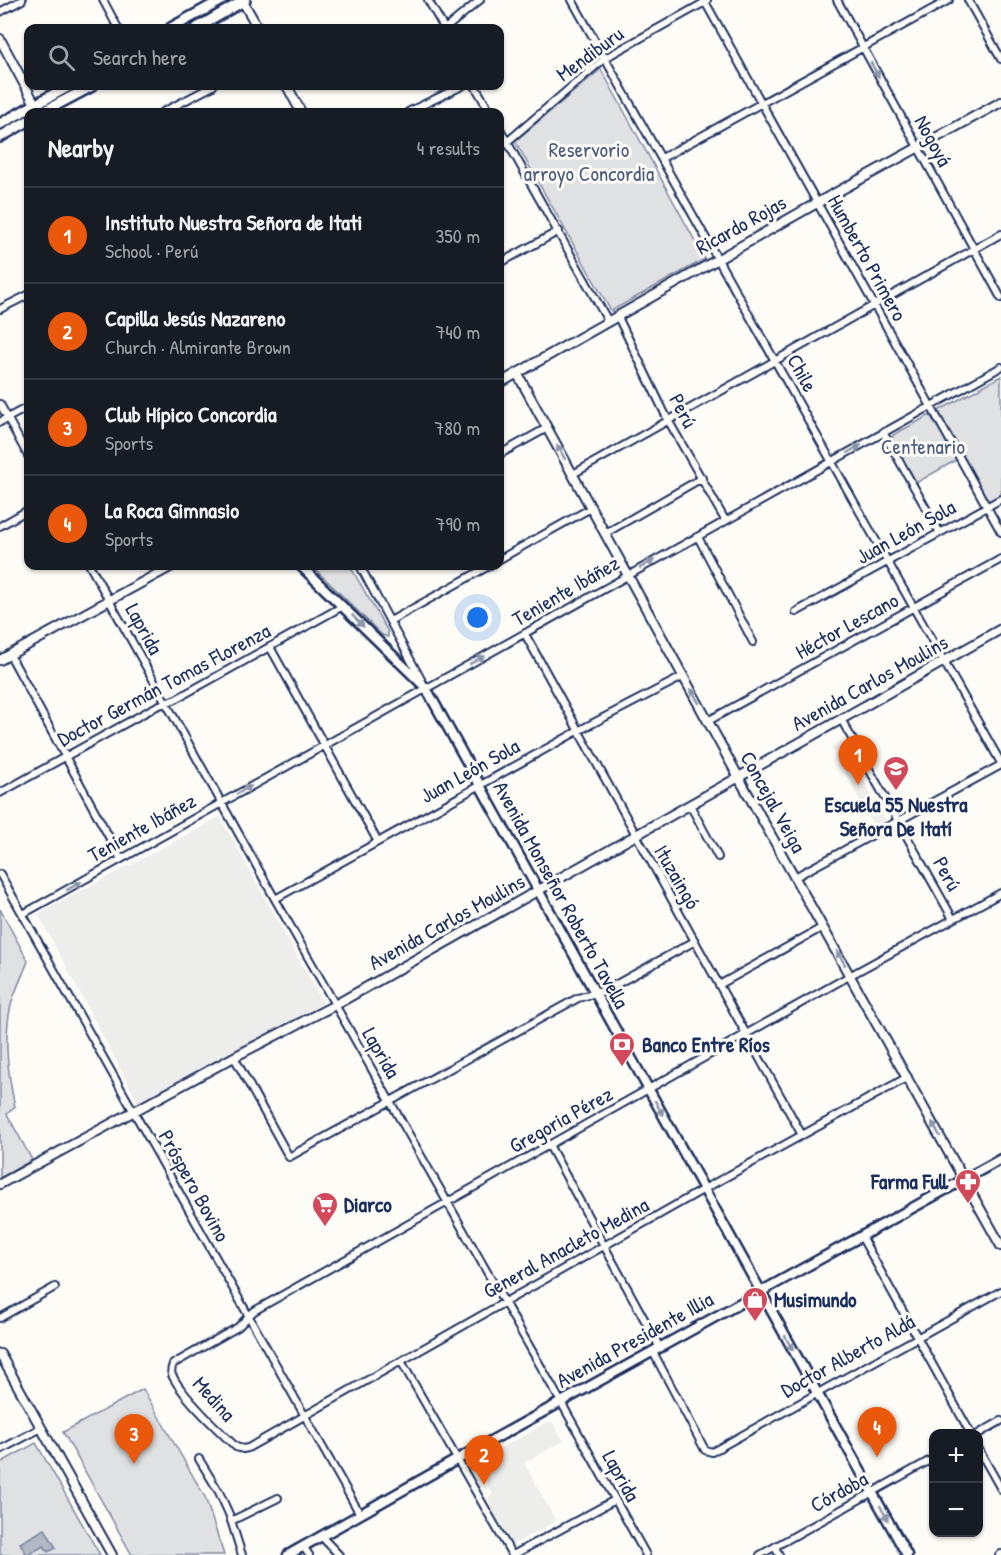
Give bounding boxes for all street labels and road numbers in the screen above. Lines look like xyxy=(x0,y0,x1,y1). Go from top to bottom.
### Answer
street label: Mendiburu xyxy=(550,19,630,88)
street label: Nogoyá xyxy=(908,110,959,172)
street label: Ricardo Rojas xyxy=(690,188,791,261)
street label: Humberto Primero xyxy=(821,189,914,326)
street label: Chile xyxy=(780,349,825,397)
street label: Perú xyxy=(662,389,705,434)
street label: Juan León Sola xyxy=(851,492,961,571)
street label: Teniente Ibáñez xyxy=(507,548,625,633)
street label: Héctor Lescano xyxy=(790,585,903,666)
street label: Laprida xyxy=(119,598,170,660)
street label: Doctor Germán Tomas Florenza xyxy=(52,616,275,753)
street label: Avenida Carlos Moulins xyxy=(786,628,953,738)
street label: Juan León Sola xyxy=(415,731,525,810)
street label: Concejal Veiga xyxy=(734,746,813,858)
street label: Avenida Monseñor Roberto Tavella xyxy=(487,776,636,1014)
street label: Teniente Ibáñez xyxy=(83,786,201,869)
street label: Ituzaingó xyxy=(647,839,707,914)
street label: Perú xyxy=(926,851,969,897)
street label: Avenida Carlos Moulins xyxy=(363,867,530,977)
street label: Laprida xyxy=(355,1022,408,1083)
street label: Gregoria Pérez xyxy=(504,1079,618,1160)
street label: Próspero Bovino xyxy=(152,1125,237,1247)
street label: General Anacleto Medina xyxy=(478,1190,654,1305)
street label: Avenida Presidente Illia xyxy=(551,1284,718,1395)
street label: Doctor Alberto Aldá xyxy=(776,1307,920,1404)
street label: Medina xyxy=(186,1370,242,1427)
street label: Laprida xyxy=(596,1445,647,1507)
street label: Córdoba xyxy=(805,1464,873,1519)

